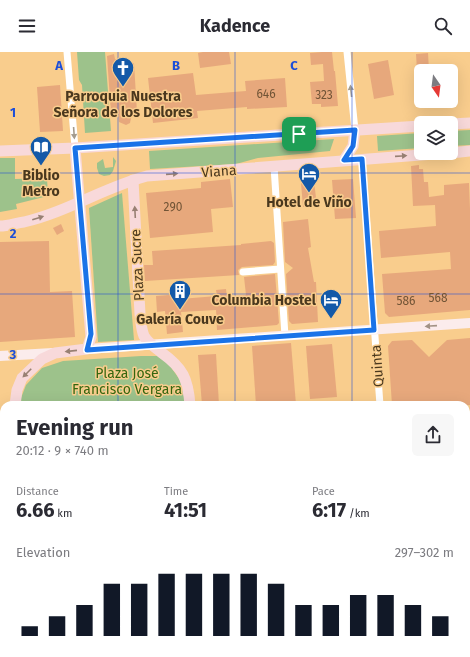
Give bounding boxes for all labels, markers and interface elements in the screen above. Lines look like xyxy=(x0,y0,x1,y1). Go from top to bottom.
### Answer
icon: menu xyxy=(16,15,38,37)
text: Kadence xyxy=(200,15,270,37)
icon: search xyxy=(432,15,454,37)
church icon: Parroquia Nuestra Señora de los Dolores xyxy=(110,55,136,88)
text: A xyxy=(54,58,63,73)
text: B xyxy=(172,58,180,73)
text: C xyxy=(290,58,298,73)
north arrow xyxy=(414,64,458,108)
map controls xyxy=(414,64,458,160)
one-way arrow xyxy=(348,85,354,97)
house number: 646 xyxy=(256,87,276,101)
place label: Parroquia Nuestra Señora de los Dolores xyxy=(53,88,193,121)
house number: 323 xyxy=(315,88,333,102)
text: 1 xyxy=(10,105,16,120)
button: layers xyxy=(414,116,458,160)
pin xyxy=(282,117,316,151)
icon: arrive xyxy=(288,123,310,145)
one-way arrow xyxy=(71,127,78,139)
library icon: Biblio Metro xyxy=(28,134,54,167)
one-way arrow xyxy=(395,153,407,160)
hotel icon: Hotel de Viño xyxy=(296,161,322,194)
street label: Viana xyxy=(201,162,237,181)
place label: Biblio Metro xyxy=(22,167,60,200)
one-way arrow xyxy=(166,171,178,178)
place label: Hotel de Viño xyxy=(266,194,352,211)
house number: 290 xyxy=(164,200,183,214)
one-way arrow xyxy=(131,206,138,218)
one-way arrow xyxy=(32,215,44,221)
text: 2 xyxy=(10,226,17,241)
street label: Plaza Sucre xyxy=(127,229,148,301)
building icon: Galería Couve xyxy=(167,278,193,311)
hotel icon: Columbia Hostel xyxy=(318,287,344,320)
house number: 568 xyxy=(428,291,448,305)
place label: Columbia Hostel xyxy=(211,292,317,309)
house number: 586 xyxy=(396,294,416,308)
place label: Galería Couve xyxy=(136,311,224,328)
one-way arrow xyxy=(425,323,437,330)
street label: Quinta xyxy=(368,344,387,388)
text: 3 xyxy=(9,347,17,362)
one-way arrow xyxy=(65,348,77,354)
park label: Plaza José Francisco Vergara xyxy=(72,365,182,398)
one-way arrow xyxy=(22,368,32,378)
text: Evening run xyxy=(16,414,133,441)
button: share xyxy=(412,414,454,456)
text: 20:12 · 9 × 740 m xyxy=(16,443,109,458)
text: Distance xyxy=(16,485,59,498)
text: Time xyxy=(164,485,188,498)
text: Pace xyxy=(312,485,335,498)
text: 6.66 xyxy=(16,498,54,522)
text: 41:51 xyxy=(164,498,207,522)
text: 6:17 xyxy=(312,498,346,522)
text: km xyxy=(54,507,72,520)
text: /km xyxy=(346,507,370,520)
text: Elevation xyxy=(16,545,70,560)
text: 297–302 m xyxy=(395,545,454,560)

